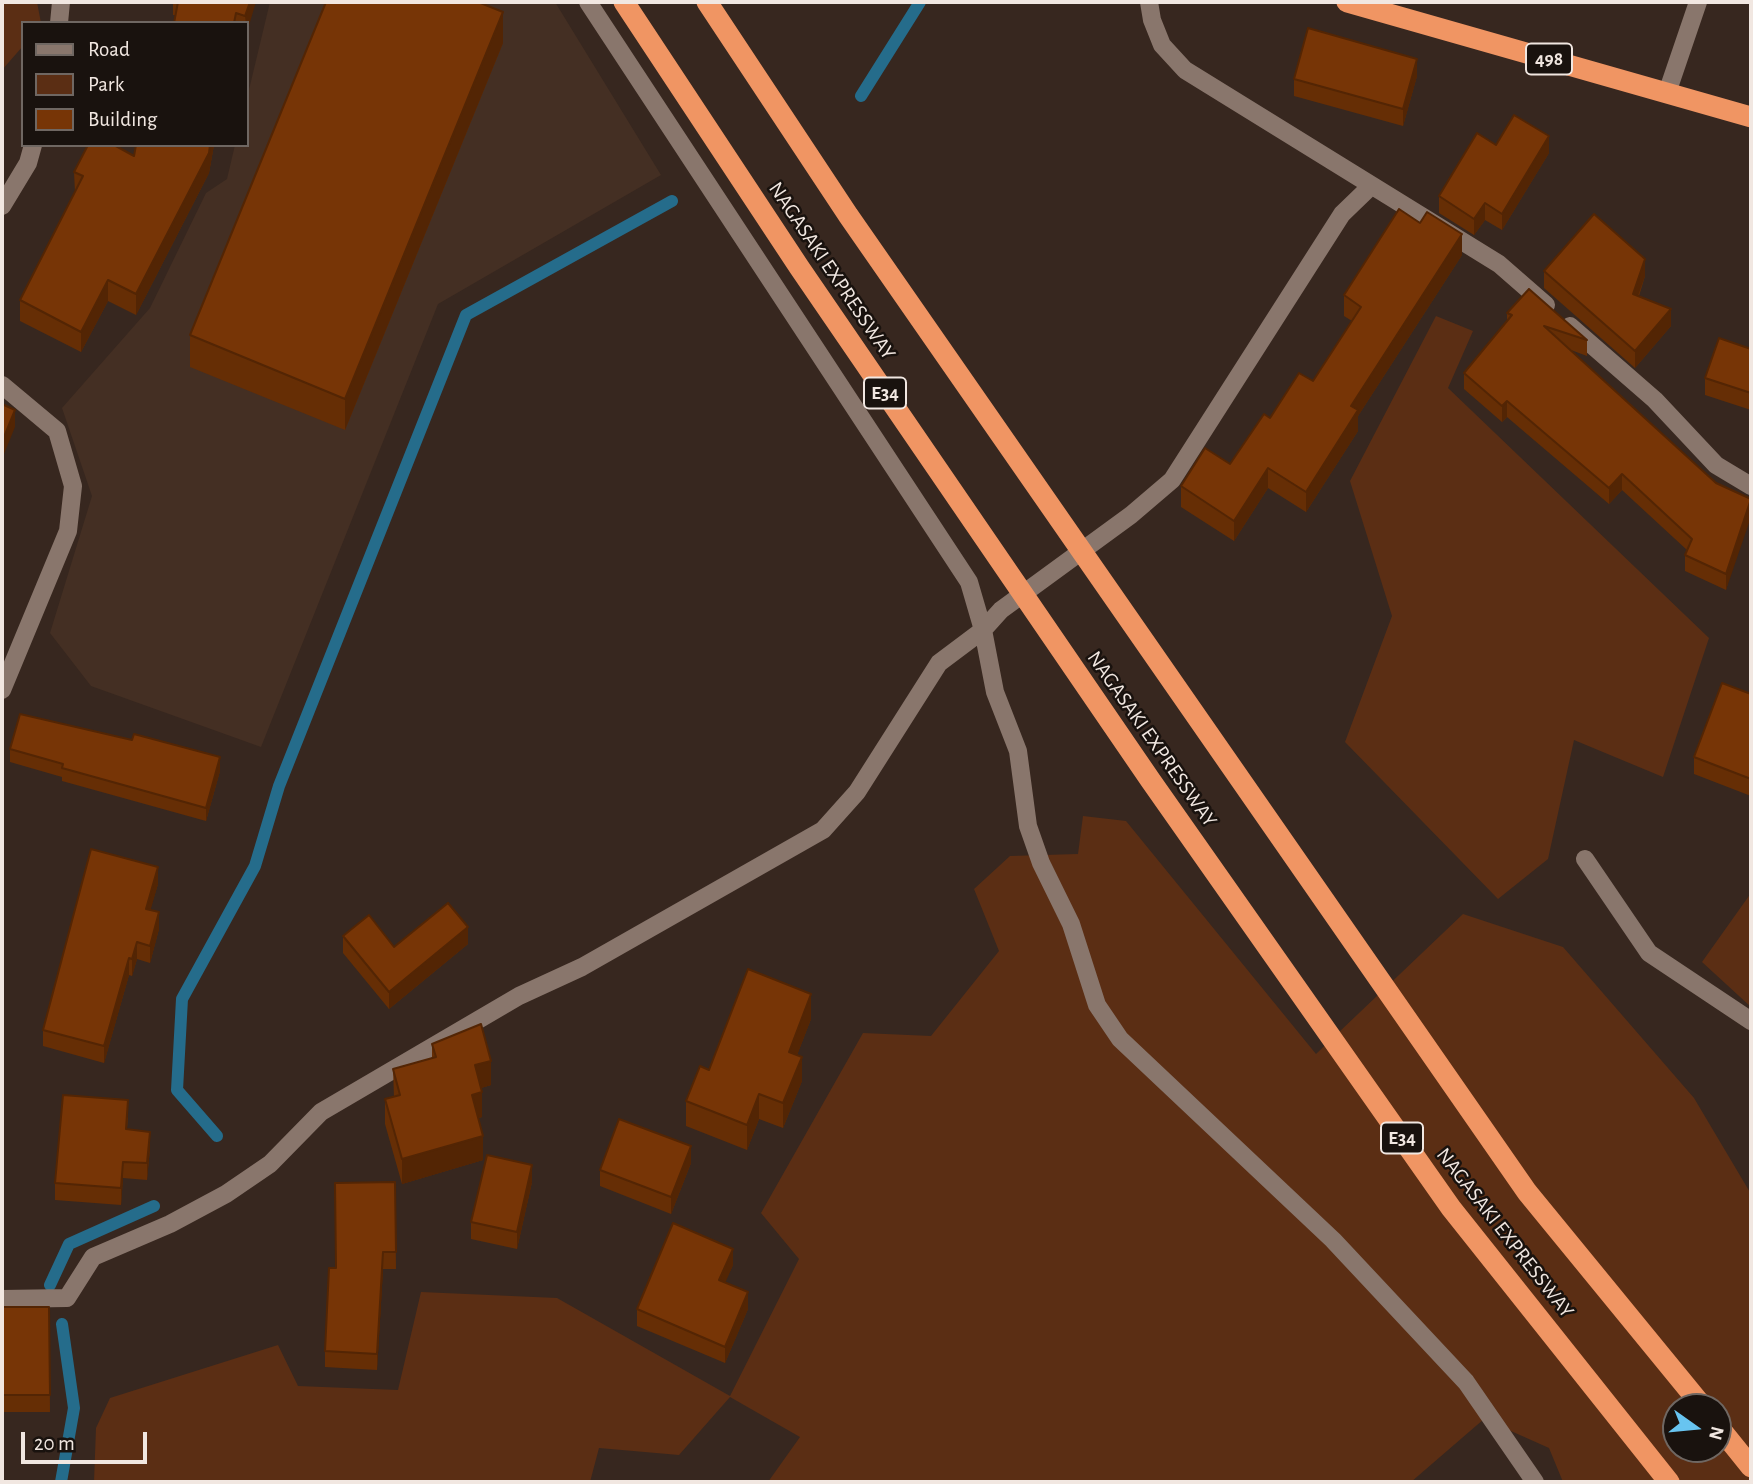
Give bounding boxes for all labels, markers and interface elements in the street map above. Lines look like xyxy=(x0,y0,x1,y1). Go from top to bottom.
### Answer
legend xyxy=(21,21,248,147)
text: Road xyxy=(88,39,130,60)
road number: 498 xyxy=(1526,44,1572,74)
text: Park xyxy=(88,74,124,95)
text: Building xyxy=(88,109,157,130)
street label: NAGASAKI EXPRESSWAY xyxy=(763,177,901,365)
road number: E34 xyxy=(864,378,906,408)
street label: NAGASAKI EXPRESSWAY xyxy=(1082,646,1222,832)
road number: E34 xyxy=(1381,1122,1423,1154)
street label: NAGASAKI EXPRESSWAY xyxy=(1431,1143,1579,1323)
north arrow xyxy=(1662,1393,1732,1463)
scale bar xyxy=(24,1418,150,1462)
text: N xyxy=(1705,1424,1727,1442)
text: 20 m xyxy=(34,1433,75,1454)

